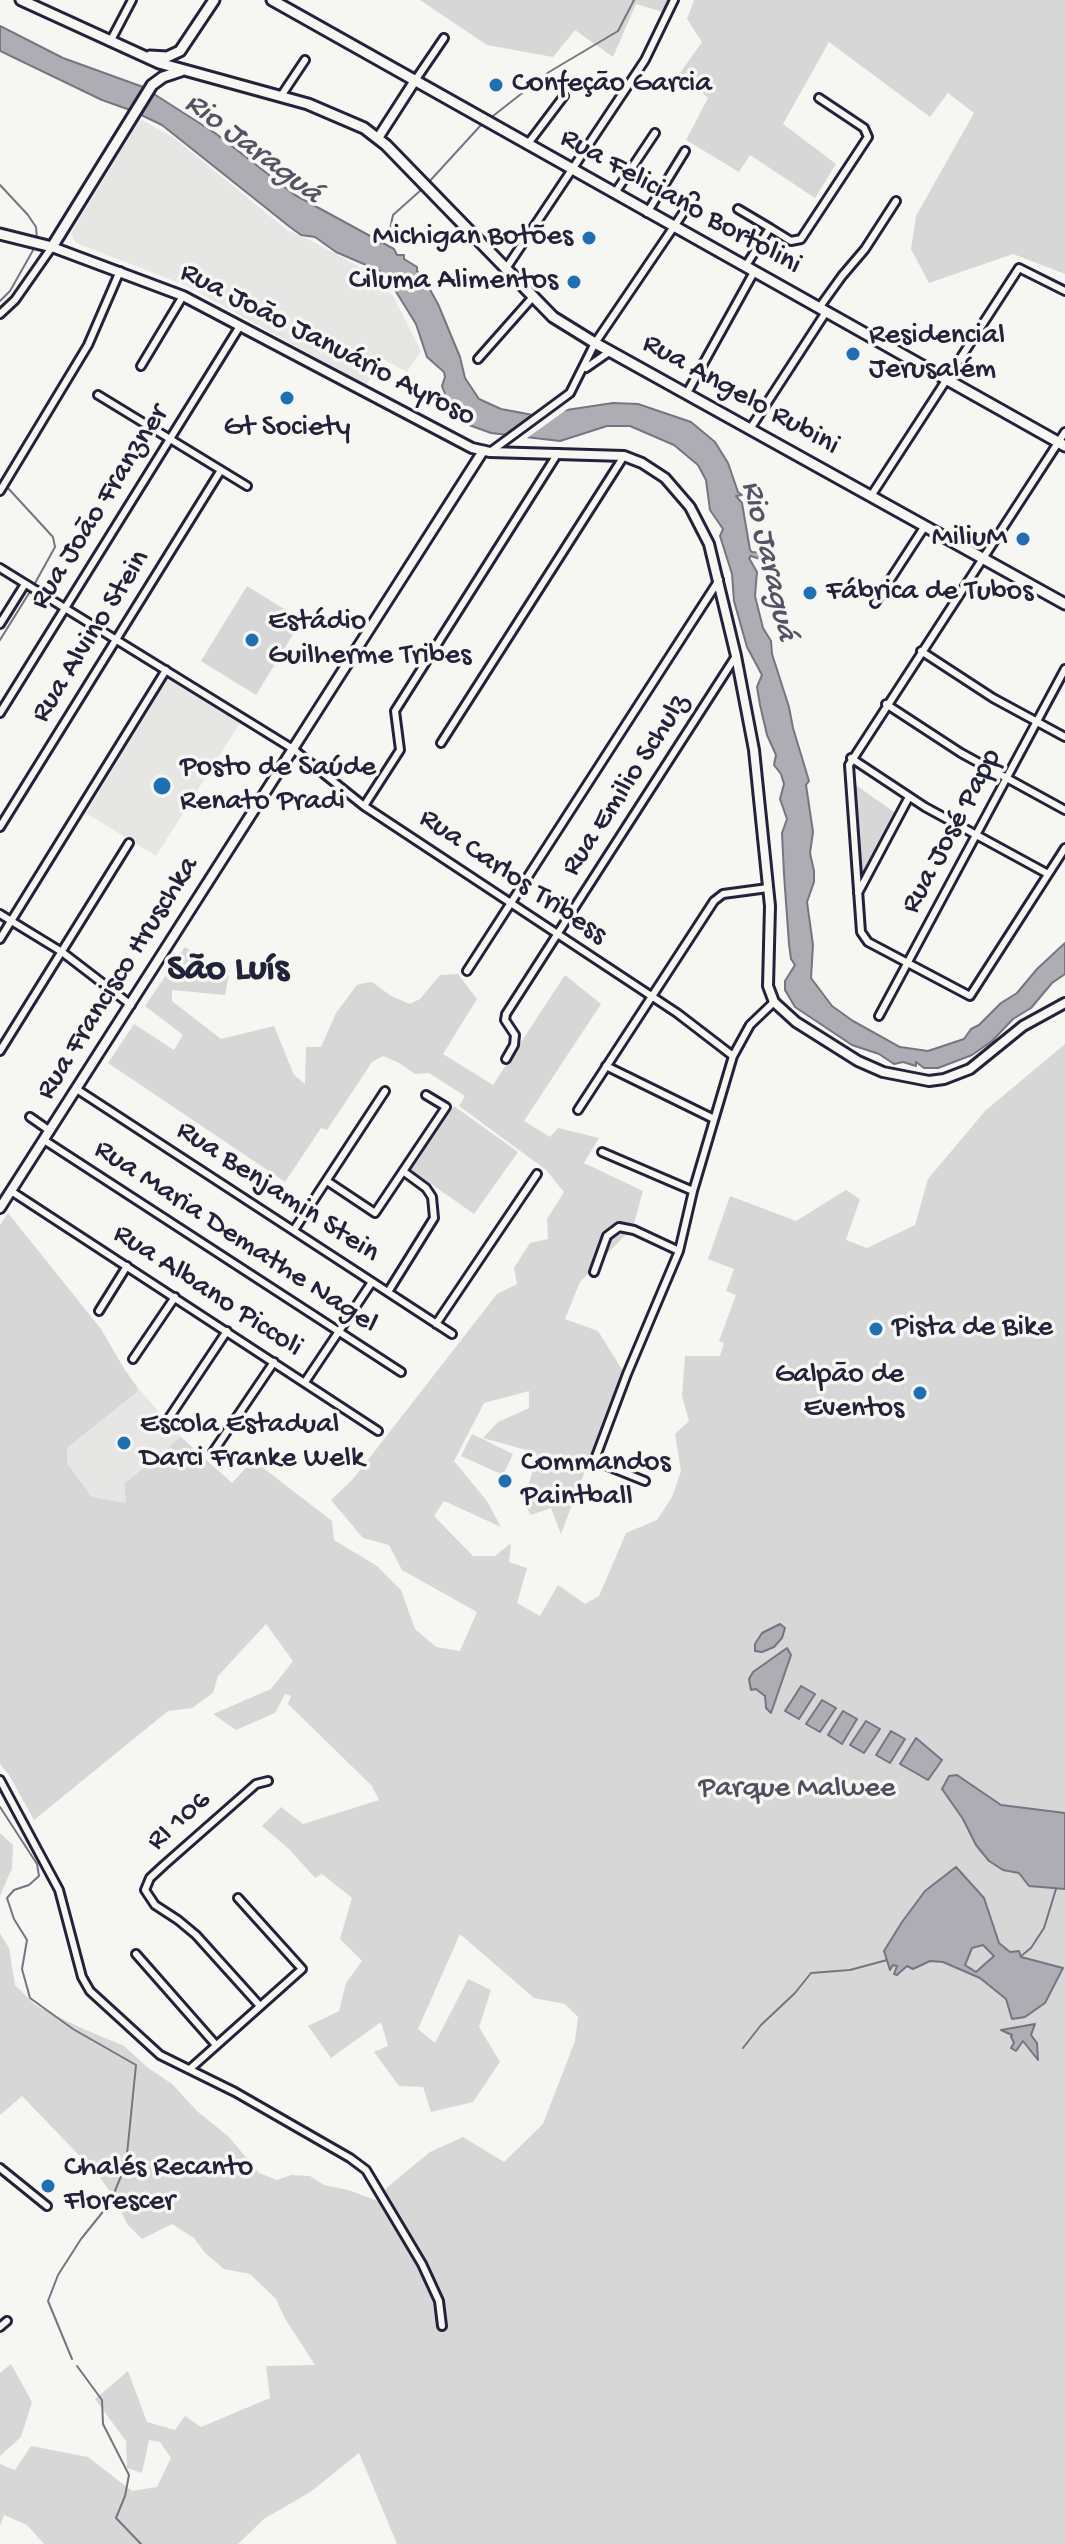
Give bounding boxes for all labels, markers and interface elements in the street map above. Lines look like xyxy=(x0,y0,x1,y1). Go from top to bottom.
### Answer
place label: Confeção Garcia xyxy=(512,67,712,103)
marker: Confeção Garcia xyxy=(487,76,505,94)
water label: Rio Jaraguá xyxy=(175,86,329,214)
street label: Rua Feliciano Bortolini xyxy=(553,122,807,284)
place label: Michigan Botões xyxy=(373,220,573,256)
marker: Michigan Botões xyxy=(580,229,598,247)
street label: Rua João Januário Ayroso xyxy=(173,256,481,436)
place label: Ciluma Alimentos xyxy=(349,264,558,300)
marker: Ciluma Alimentos xyxy=(565,273,583,291)
place label: Residencial Jerusalém xyxy=(869,319,1005,390)
street label: Rua Angelo Rubini xyxy=(635,327,845,465)
marker: Residencial Jerusalém xyxy=(844,345,862,363)
marker: Gt Society xyxy=(278,389,296,407)
street label: Rua João Franzner xyxy=(24,399,178,617)
place label: Gt Society xyxy=(224,411,350,447)
water label: Rio Jaraguá xyxy=(730,477,804,645)
place label: MiliuM xyxy=(932,521,1007,557)
marker: MiliuM xyxy=(1014,530,1032,548)
street label: Rua Alvino Stein xyxy=(25,544,159,730)
place label: Fábrica de Tubos xyxy=(826,575,1033,611)
marker: Fábrica de Tubos xyxy=(801,584,819,602)
place label: Estádio Guilherme Tribes xyxy=(268,605,471,676)
marker: Estádio Guilherme Tribes xyxy=(243,631,261,649)
street label: Rua Emilio Schulz xyxy=(555,688,699,884)
street label: Rua José Papp xyxy=(895,743,1011,921)
place label: Posto de Saúde Renato Pradi xyxy=(180,751,376,822)
marker: Posto de Saúde Renato Pradi xyxy=(151,775,173,797)
street label: Rua Carlos Tribess xyxy=(411,802,613,954)
street label: Rua Francisco Hruschka xyxy=(29,851,209,1107)
district label: São Luís xyxy=(167,948,289,994)
street label: Rua Benjamin Stein xyxy=(168,1114,386,1272)
street label: Rua Maria Demathe Nagel xyxy=(86,1133,384,1343)
street label: Rua Albano Piccoli xyxy=(105,1217,309,1367)
place label: Pista de Bike xyxy=(892,1311,1053,1347)
marker: Pista de Bike xyxy=(867,1320,885,1338)
place label: Galpão de Eventos xyxy=(775,1358,904,1428)
marker: Galpão de Eventos xyxy=(911,1384,929,1402)
place label: Escola Estadual Darci Franke Welk xyxy=(140,1408,364,1478)
marker: Escola Estadual Darci Franke Welk xyxy=(115,1434,133,1452)
place label: Commandos Paintball xyxy=(521,1446,671,1516)
marker: Commandos Paintball xyxy=(496,1472,514,1490)
park label: Parque Malwee xyxy=(699,1772,895,1808)
street label: RI 106 xyxy=(140,1784,220,1860)
place label: Chalés Recanto Florescer xyxy=(64,2151,253,2222)
marker: Chalés Recanto Florescer xyxy=(39,2177,57,2195)

